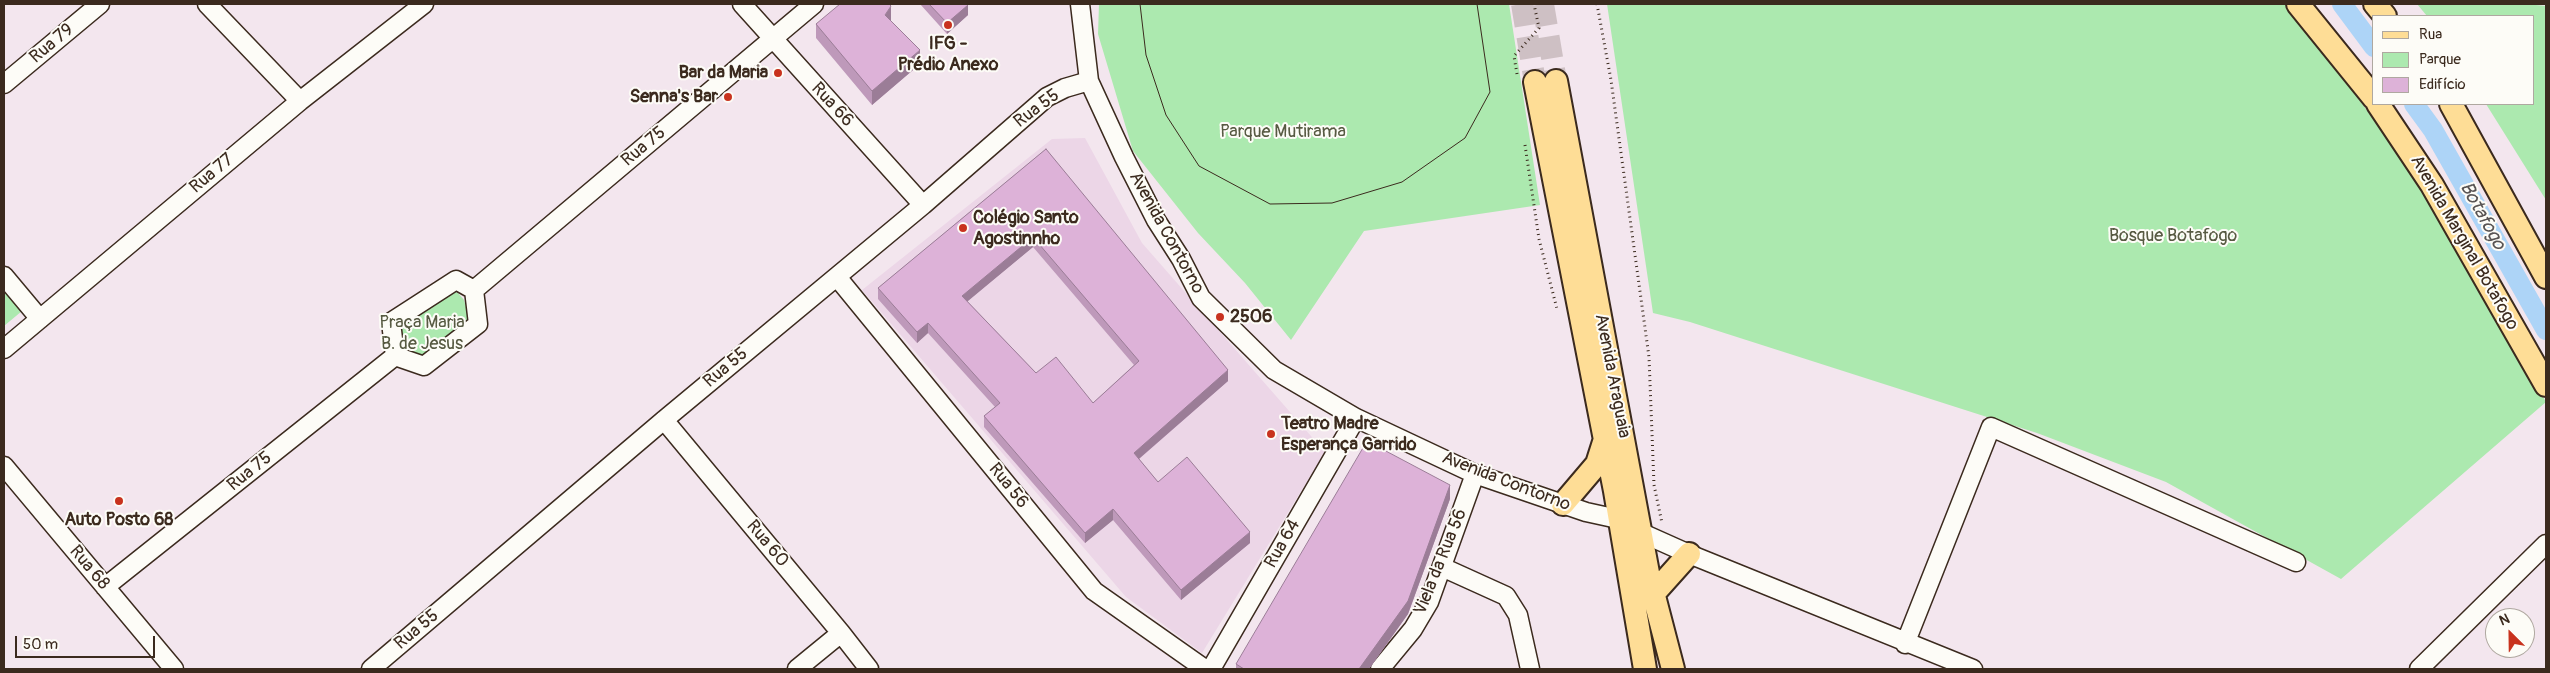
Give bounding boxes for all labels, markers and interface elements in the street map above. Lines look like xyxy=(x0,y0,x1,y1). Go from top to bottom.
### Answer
legend xyxy=(2372,15,2535,105)
street label: Rua 79 xyxy=(26,19,78,69)
marker: IFG - Prédio Anexo xyxy=(942,19,954,31)
text: Rua xyxy=(2419,25,2442,44)
place label: IFG - Prédio Anexo xyxy=(898,33,998,76)
text: Parque xyxy=(2419,50,2461,69)
place label: Bar da Maria xyxy=(679,62,768,84)
marker: Bar da Maria xyxy=(772,67,784,79)
text: Edifício xyxy=(2419,75,2465,94)
street label: Rua 66 xyxy=(806,78,858,132)
street label: Rua 55 xyxy=(1010,85,1064,133)
place label: Senna's Bar xyxy=(630,86,718,108)
marker: Senna's Bar xyxy=(722,91,734,103)
park label: Parque Mutirama xyxy=(1220,121,1346,143)
street label: Rua 75 xyxy=(618,122,670,172)
street label: Rua 77 xyxy=(186,149,238,199)
street label: Avenida Marginal Botafogo xyxy=(2405,152,2523,334)
street label: Avenida Contorno xyxy=(1124,168,1208,298)
water label: Botafogo xyxy=(2454,178,2510,254)
place label: Colégio Santo Agostinnho xyxy=(973,207,1079,250)
marker: Colégio Santo Agostinnho xyxy=(957,222,969,234)
park label: Bosque Botafogo xyxy=(2109,225,2237,247)
place label: 2506 xyxy=(1230,306,1273,328)
marker: 2506 xyxy=(1214,311,1226,323)
park label: Praça Maria B. de Jesus xyxy=(379,312,465,354)
street label: Avenida Araguaia xyxy=(1589,312,1635,440)
street label: Rua 55 xyxy=(699,343,753,393)
place label: Teatro Madre Esperança Garrido xyxy=(1281,413,1416,456)
marker: Teatro Madre Esperança Garrido xyxy=(1265,428,1277,440)
street label: Rua 75 xyxy=(223,448,277,496)
street label: Avenida Contorno xyxy=(1439,448,1573,516)
street label: Rua 56 xyxy=(983,459,1033,513)
marker: Auto Posto 68 xyxy=(113,495,125,507)
street label: Viela da Rua 56 xyxy=(1410,506,1472,618)
place label: Auto Posto 68 xyxy=(65,509,173,531)
street label: Rua 60 xyxy=(741,516,793,572)
street label: Rua 64 xyxy=(1260,516,1306,572)
street label: Rua 68 xyxy=(64,541,114,595)
street label: Rua 55 xyxy=(390,605,444,655)
north arrow xyxy=(2485,608,2535,658)
text: N xyxy=(2497,610,2512,629)
scale bar xyxy=(18,626,158,658)
text: 50 m xyxy=(23,635,58,654)

